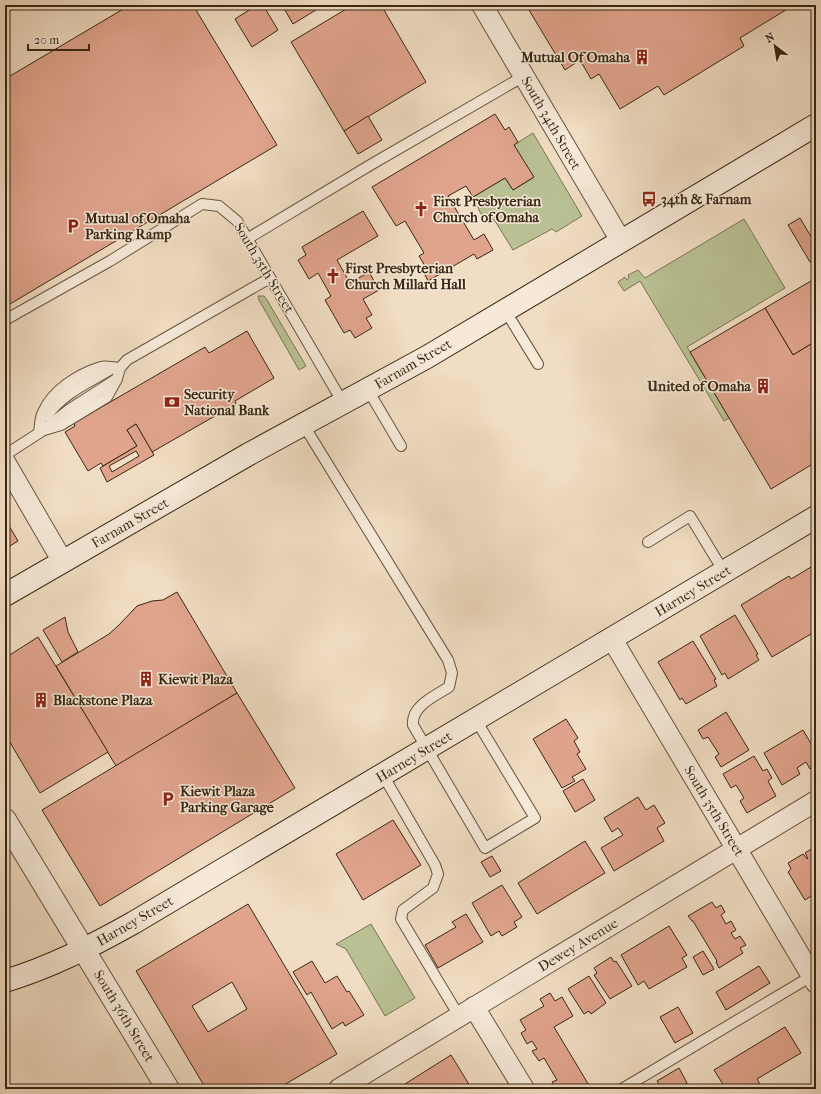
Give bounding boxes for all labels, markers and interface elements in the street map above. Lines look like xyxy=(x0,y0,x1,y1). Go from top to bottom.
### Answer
scale bar xyxy=(28,26,89,52)
north arrow xyxy=(755,26,795,66)
text: N xyxy=(763,30,778,46)
text: 20 m xyxy=(34,33,59,47)
building icon: Mutual Of Omaha xyxy=(633,48,651,66)
place label: Mutual Of Omaha xyxy=(520,49,631,66)
street label: South 34th Street xyxy=(517,73,585,173)
bus stop icon: 34th & Farnam xyxy=(640,190,658,208)
place label: 34th & Farnam xyxy=(661,191,752,208)
place label: First Presbyterian Church of Omaha xyxy=(432,193,542,226)
church icon: First Presbyterian Church of Omaha xyxy=(412,200,430,218)
place label: Mutual of Omaha Parking Ramp xyxy=(84,210,190,243)
parking icon: Mutual of Omaha Parking Ramp xyxy=(64,217,82,235)
street label: South 35th Street xyxy=(230,220,298,316)
place label: First Presbyterian Church Millard Hall xyxy=(344,260,466,293)
church icon: First Presbyterian Church Millard Hall xyxy=(324,267,342,285)
street label: Farnam Street xyxy=(371,335,455,393)
building icon: United of Omaha xyxy=(754,377,772,395)
place label: United of Omaha xyxy=(646,378,752,395)
place label: Security National Bank xyxy=(184,386,270,419)
bank icon: Security National Bank xyxy=(163,393,181,411)
street label: Farnam Street xyxy=(88,494,172,552)
street label: Harney Street xyxy=(652,562,734,620)
building icon: Kiewit Plaza xyxy=(137,670,155,688)
place label: Kiewit Plaza xyxy=(158,671,233,688)
building icon: Blackstone Plaza xyxy=(32,691,50,709)
place label: Blackstone Plaza xyxy=(53,692,153,709)
street label: Harney Street xyxy=(373,728,455,786)
street label: South 35th Street xyxy=(680,763,748,859)
place label: Kiewit Plaza Parking Garage xyxy=(180,783,274,816)
parking icon: Kiewit Plaza Parking Garage xyxy=(159,790,177,808)
street label: Harney Street xyxy=(94,892,176,950)
street label: Dewey Avenue xyxy=(535,915,621,975)
street label: South 36th Street xyxy=(90,967,158,1065)

